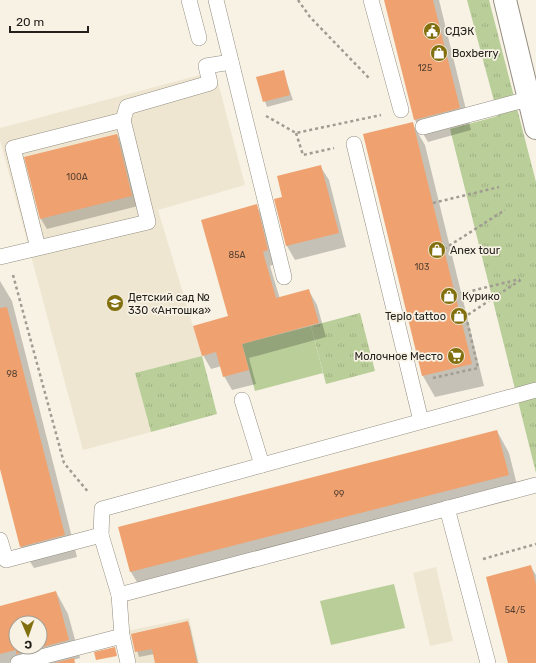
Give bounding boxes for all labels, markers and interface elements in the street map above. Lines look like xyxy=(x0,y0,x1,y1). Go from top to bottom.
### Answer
scale bar xyxy=(10,8,88,34)
text: 20 m xyxy=(16,15,44,29)
public building icon: СДЭК xyxy=(422,21,442,41)
place label: СДЭК xyxy=(445,25,474,38)
shop icon: Boxberry xyxy=(429,43,449,63)
place label: Boxberry xyxy=(452,47,499,60)
house number: 125 xyxy=(418,63,432,73)
house number: 100А xyxy=(66,172,88,182)
shop icon: Anex tour xyxy=(427,240,447,260)
place label: Anex tour xyxy=(450,244,501,257)
house number: 85А xyxy=(228,250,246,260)
house number: 103 xyxy=(415,262,429,272)
shop icon: Курико xyxy=(439,286,459,306)
place label: Курико xyxy=(462,290,500,303)
place label: Детский сад № 330 «Антошка» xyxy=(128,291,211,317)
school or university icon: Детский сад № 330 «Антошка» xyxy=(105,293,125,313)
shop icon: Teplo tattoo xyxy=(449,306,469,326)
place label: Teplo tattoo xyxy=(385,310,446,323)
supermarket icon: Молочное Место xyxy=(446,346,466,366)
place label: Молочное Место xyxy=(355,350,443,363)
house number: 98 xyxy=(6,369,18,379)
house number: 99 xyxy=(334,489,344,499)
house number: 54/5 xyxy=(505,605,525,615)
north arrow xyxy=(8,615,48,655)
text: С xyxy=(24,638,32,651)

